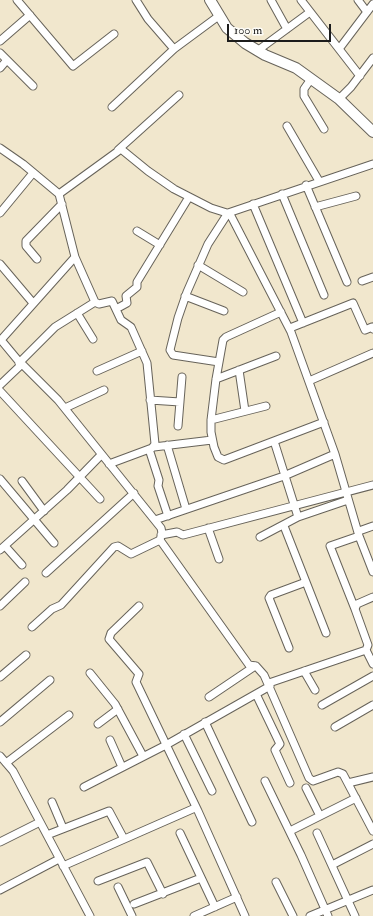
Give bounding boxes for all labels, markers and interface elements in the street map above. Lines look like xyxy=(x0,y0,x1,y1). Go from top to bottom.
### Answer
scale bar xyxy=(229,16,333,42)
text: 100 m xyxy=(234,23,262,38)

